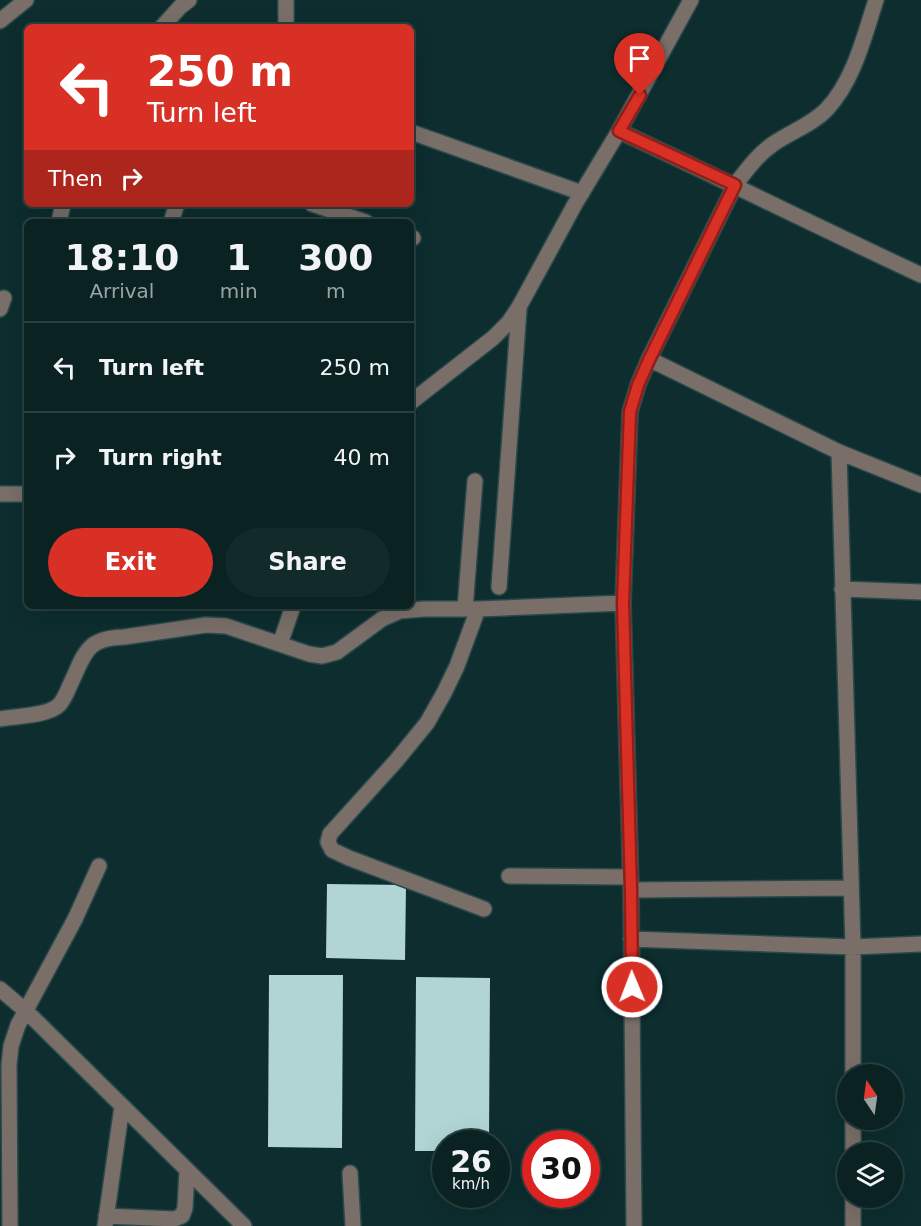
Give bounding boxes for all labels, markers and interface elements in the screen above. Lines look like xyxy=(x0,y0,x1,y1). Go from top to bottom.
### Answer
pin xyxy=(614,33,665,95)
icon: arrive xyxy=(623,42,656,75)
text: 250 m xyxy=(147,47,293,96)
icon: left xyxy=(48,48,126,126)
text: Turn left xyxy=(147,97,257,128)
icon: right xyxy=(115,162,148,195)
text: Then xyxy=(48,166,103,191)
text: 18:10 xyxy=(65,237,179,278)
text: 1 xyxy=(226,237,251,278)
text: 300 xyxy=(298,237,373,278)
text: Arrival xyxy=(89,279,154,303)
text: min xyxy=(220,279,258,303)
text: m xyxy=(326,279,346,303)
icon: left xyxy=(48,351,81,384)
text: Turn left xyxy=(99,355,204,380)
text: 250 m xyxy=(320,355,390,380)
icon: right xyxy=(48,441,81,474)
text: Turn right xyxy=(99,445,222,470)
text: 40 m xyxy=(334,445,390,470)
button: Exit xyxy=(48,528,213,597)
button: Share xyxy=(225,528,390,597)
position arrow xyxy=(600,955,664,1019)
north arrow xyxy=(837,1064,903,1130)
map controls xyxy=(837,1064,903,1208)
speed limit sign: 30 xyxy=(522,1130,600,1208)
button: layers xyxy=(837,1142,903,1208)
text: 26 xyxy=(450,1144,492,1179)
text: km/h xyxy=(452,1175,490,1193)

